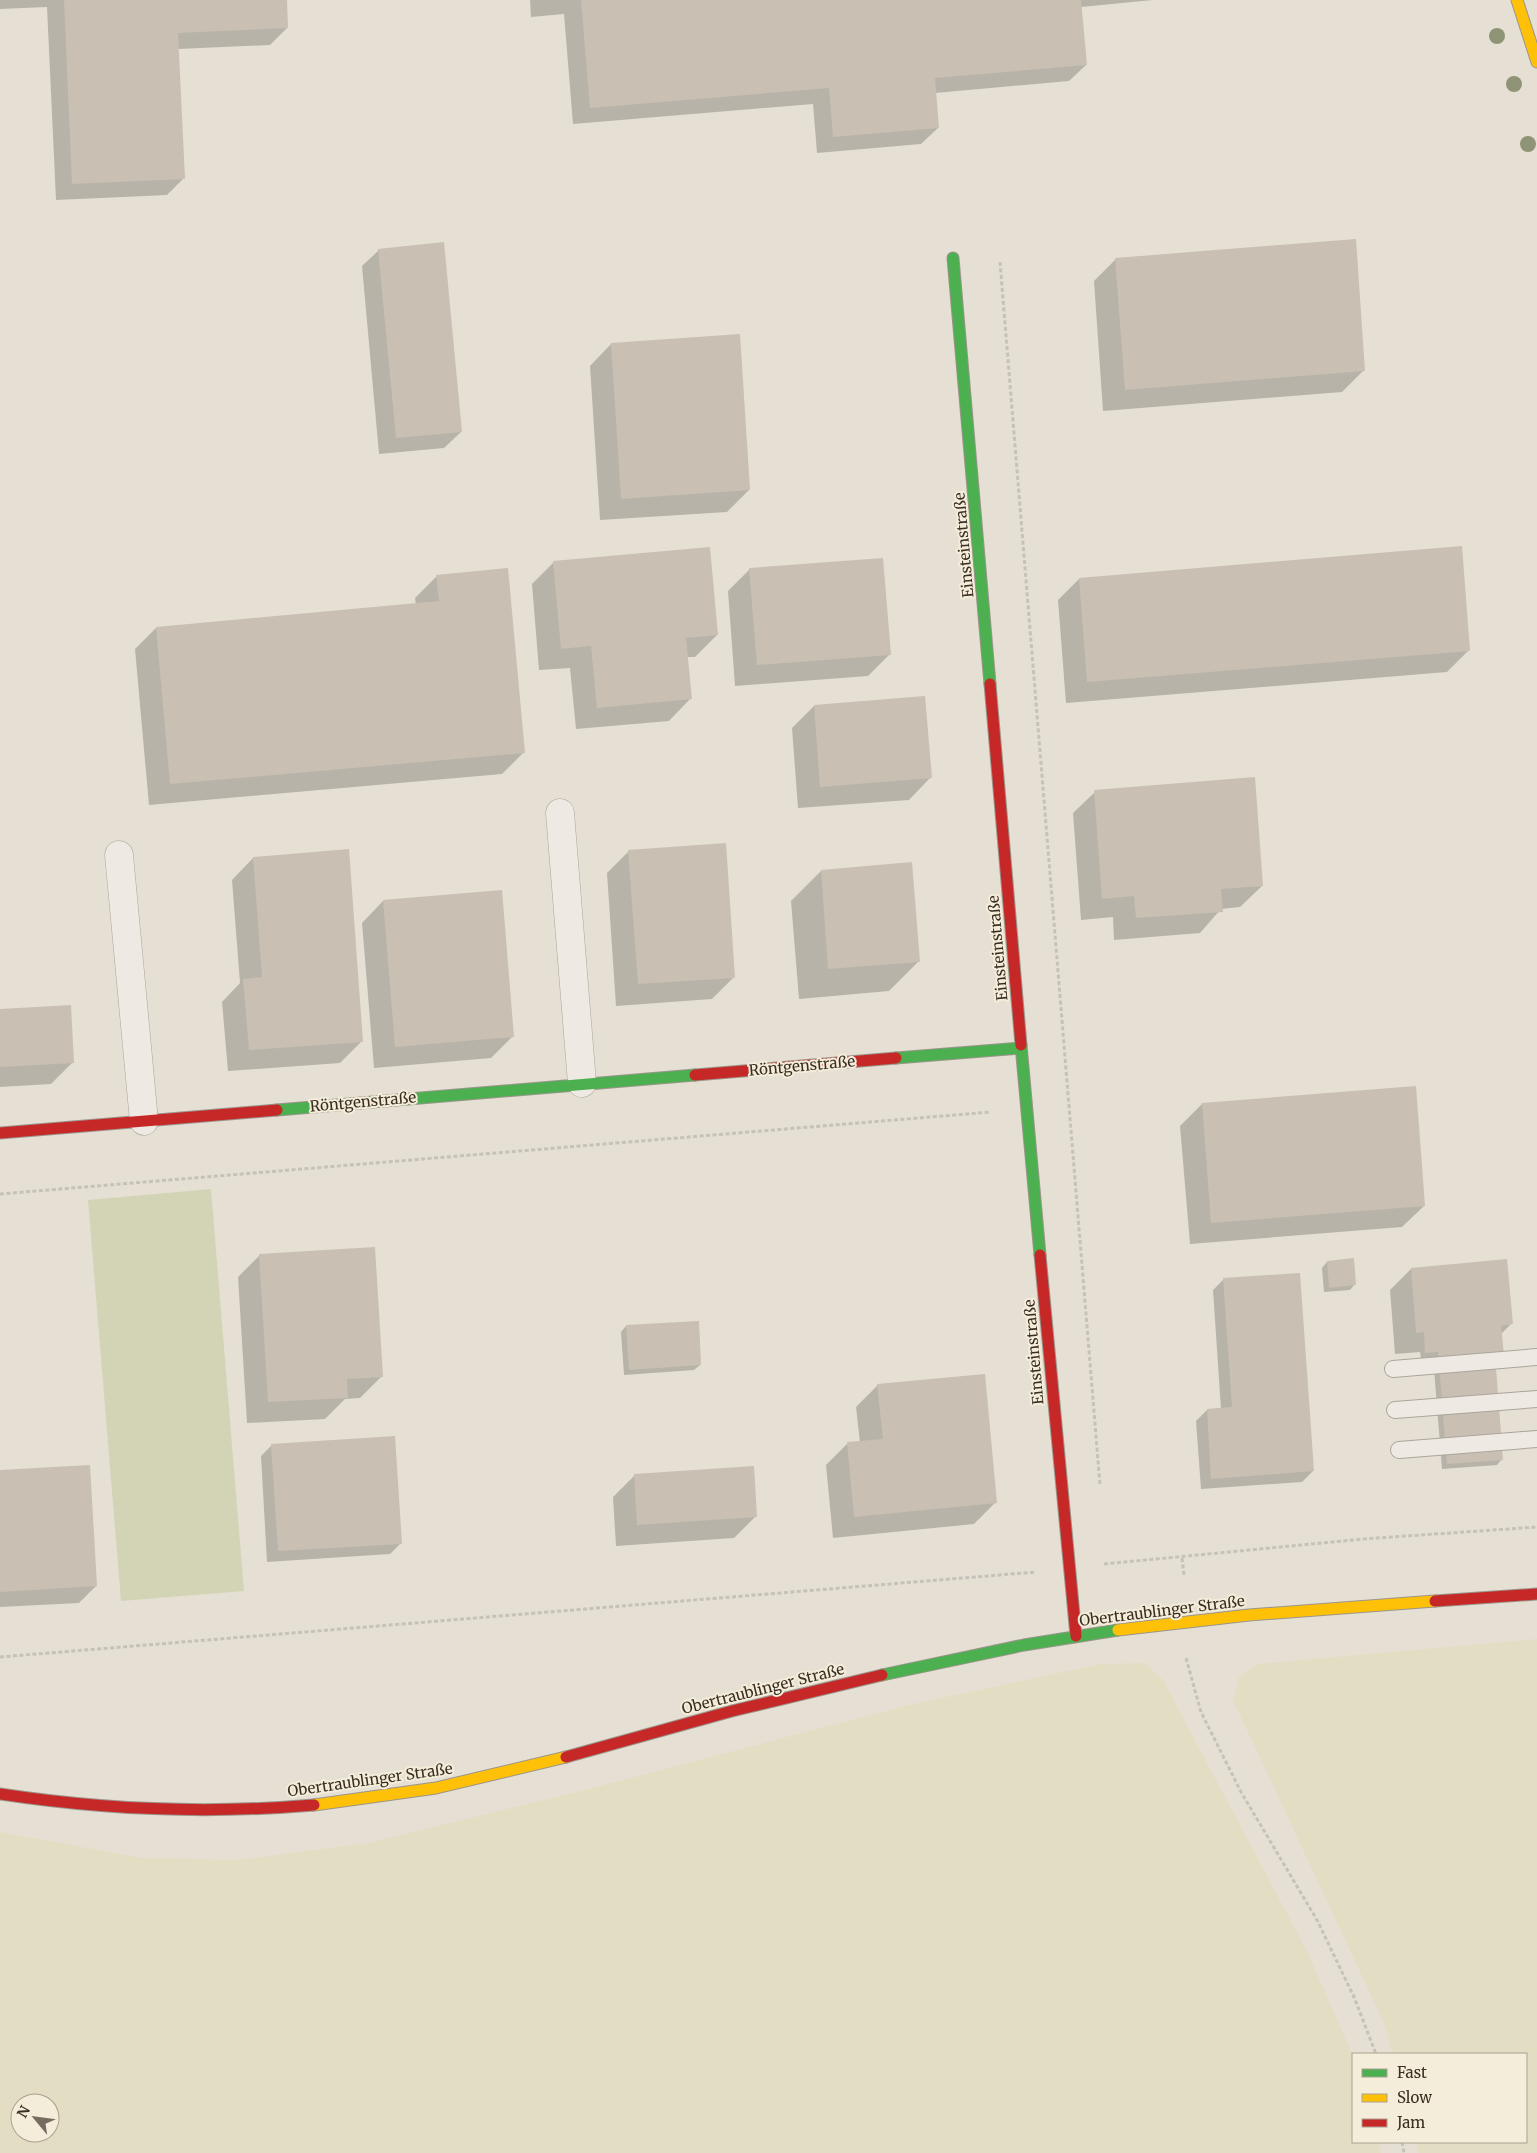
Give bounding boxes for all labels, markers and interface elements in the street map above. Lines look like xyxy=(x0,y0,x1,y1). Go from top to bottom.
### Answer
street label: Einsteinstraße xyxy=(949,491,978,598)
street label: Einsteinstraße xyxy=(983,894,1012,1001)
street label: Röntgenstraße xyxy=(748,1051,856,1080)
street label: Röntgenstraße xyxy=(309,1087,417,1116)
street label: Einsteinstraße xyxy=(1019,1298,1048,1405)
street label: Obertraublinger Straße xyxy=(1078,1591,1246,1630)
street label: Obertraublinger Straße xyxy=(680,1659,846,1718)
street label: Obertraublinger Straße xyxy=(286,1758,454,1801)
legend xyxy=(1352,2053,1527,2143)
text: Fast xyxy=(1397,2063,1427,2082)
text: Slow xyxy=(1397,2088,1432,2107)
north arrow xyxy=(10,2093,60,2143)
text: N xyxy=(13,2102,34,2121)
text: Jam xyxy=(1396,2113,1425,2132)

